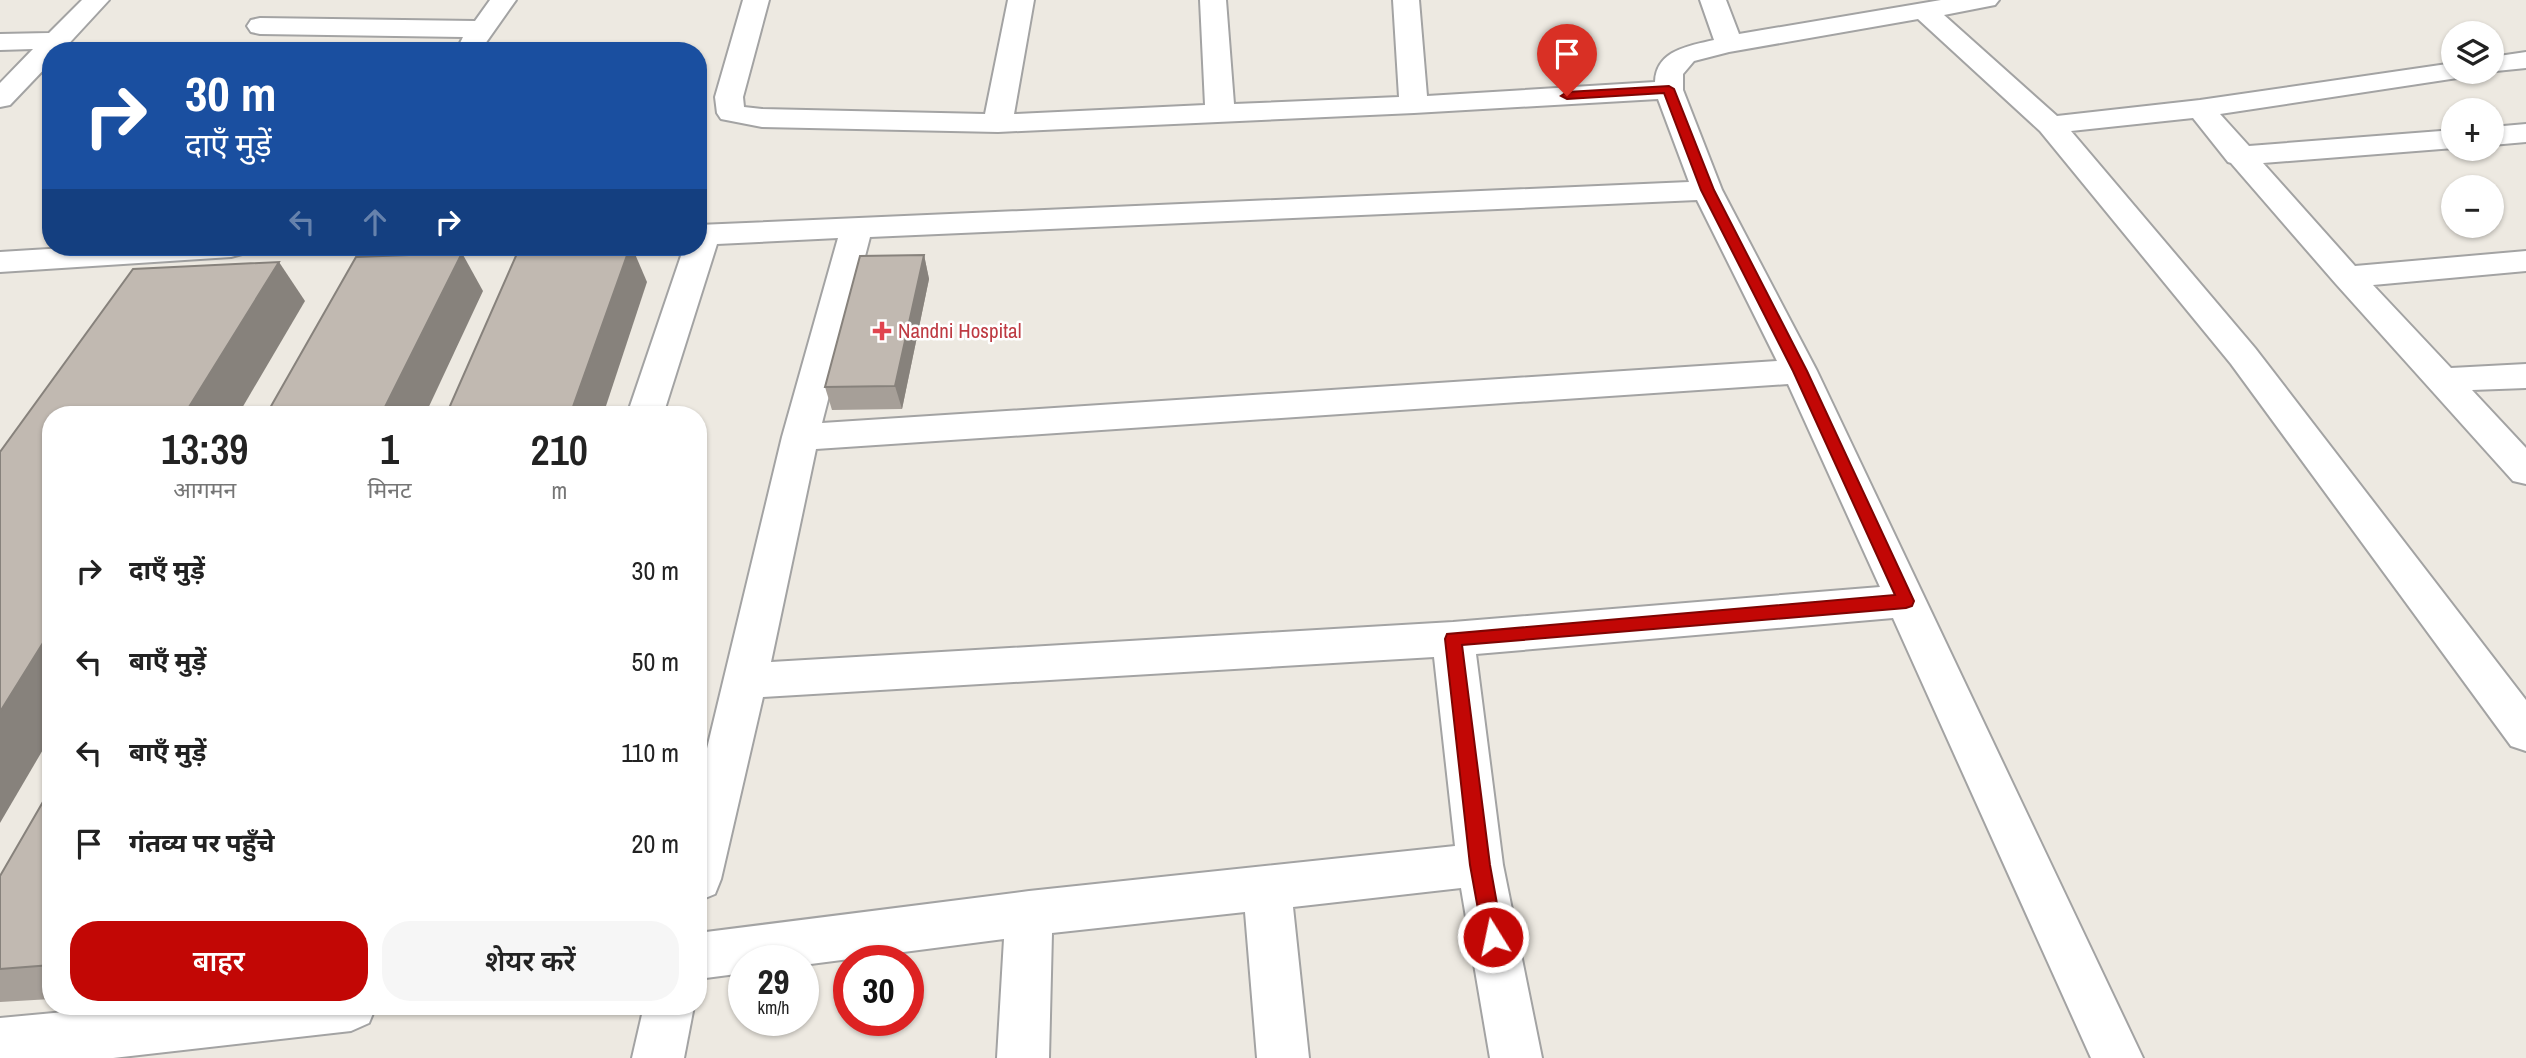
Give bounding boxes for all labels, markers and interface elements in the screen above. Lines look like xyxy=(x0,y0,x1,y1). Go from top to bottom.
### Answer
map controls xyxy=(2441,21,2504,238)
button: layers xyxy=(2441,21,2504,84)
pin xyxy=(1537,24,1597,96)
icon: arrive xyxy=(1548,35,1586,73)
text: 30 m xyxy=(185,60,277,126)
icon: right xyxy=(70,70,161,161)
button: + xyxy=(2441,98,2504,161)
text: दाएँ मुड़ें xyxy=(185,123,272,166)
button: − xyxy=(2441,175,2504,238)
icon: left xyxy=(283,203,321,241)
icon: ahead xyxy=(356,203,394,241)
icon: right xyxy=(429,203,467,241)
place label: Nandni Hospital xyxy=(898,316,1021,345)
marker: Nandni Hospital xyxy=(872,321,892,341)
text: 13:39 xyxy=(161,421,248,477)
text: 1 xyxy=(380,421,399,477)
text: 210 xyxy=(531,422,588,478)
text: आगमन xyxy=(173,474,236,505)
text: मिनट xyxy=(367,474,412,505)
text: m xyxy=(551,475,567,506)
icon: right xyxy=(70,552,108,590)
text: दाएँ मुड़ें xyxy=(129,552,205,587)
text: 30 m xyxy=(632,553,679,588)
icon: left xyxy=(70,643,108,681)
text: बाएँ मुड़ें xyxy=(129,643,206,678)
text: 50 m xyxy=(632,644,679,679)
icon: left xyxy=(70,734,108,772)
text: बाएँ मुड़ें xyxy=(129,734,206,769)
text: 110 m xyxy=(621,735,679,770)
icon: arrive xyxy=(70,825,108,863)
text: गंतव्य पर पहुँचे xyxy=(129,825,275,860)
text: 20 m xyxy=(632,826,679,861)
position arrow xyxy=(1456,900,1530,974)
button: बाहर xyxy=(70,921,368,1001)
button: शेयर करें xyxy=(382,921,679,1001)
speed limit sign: 30 xyxy=(833,945,924,1036)
text: 29 xyxy=(758,958,789,1005)
text: km/h xyxy=(758,995,790,1020)

